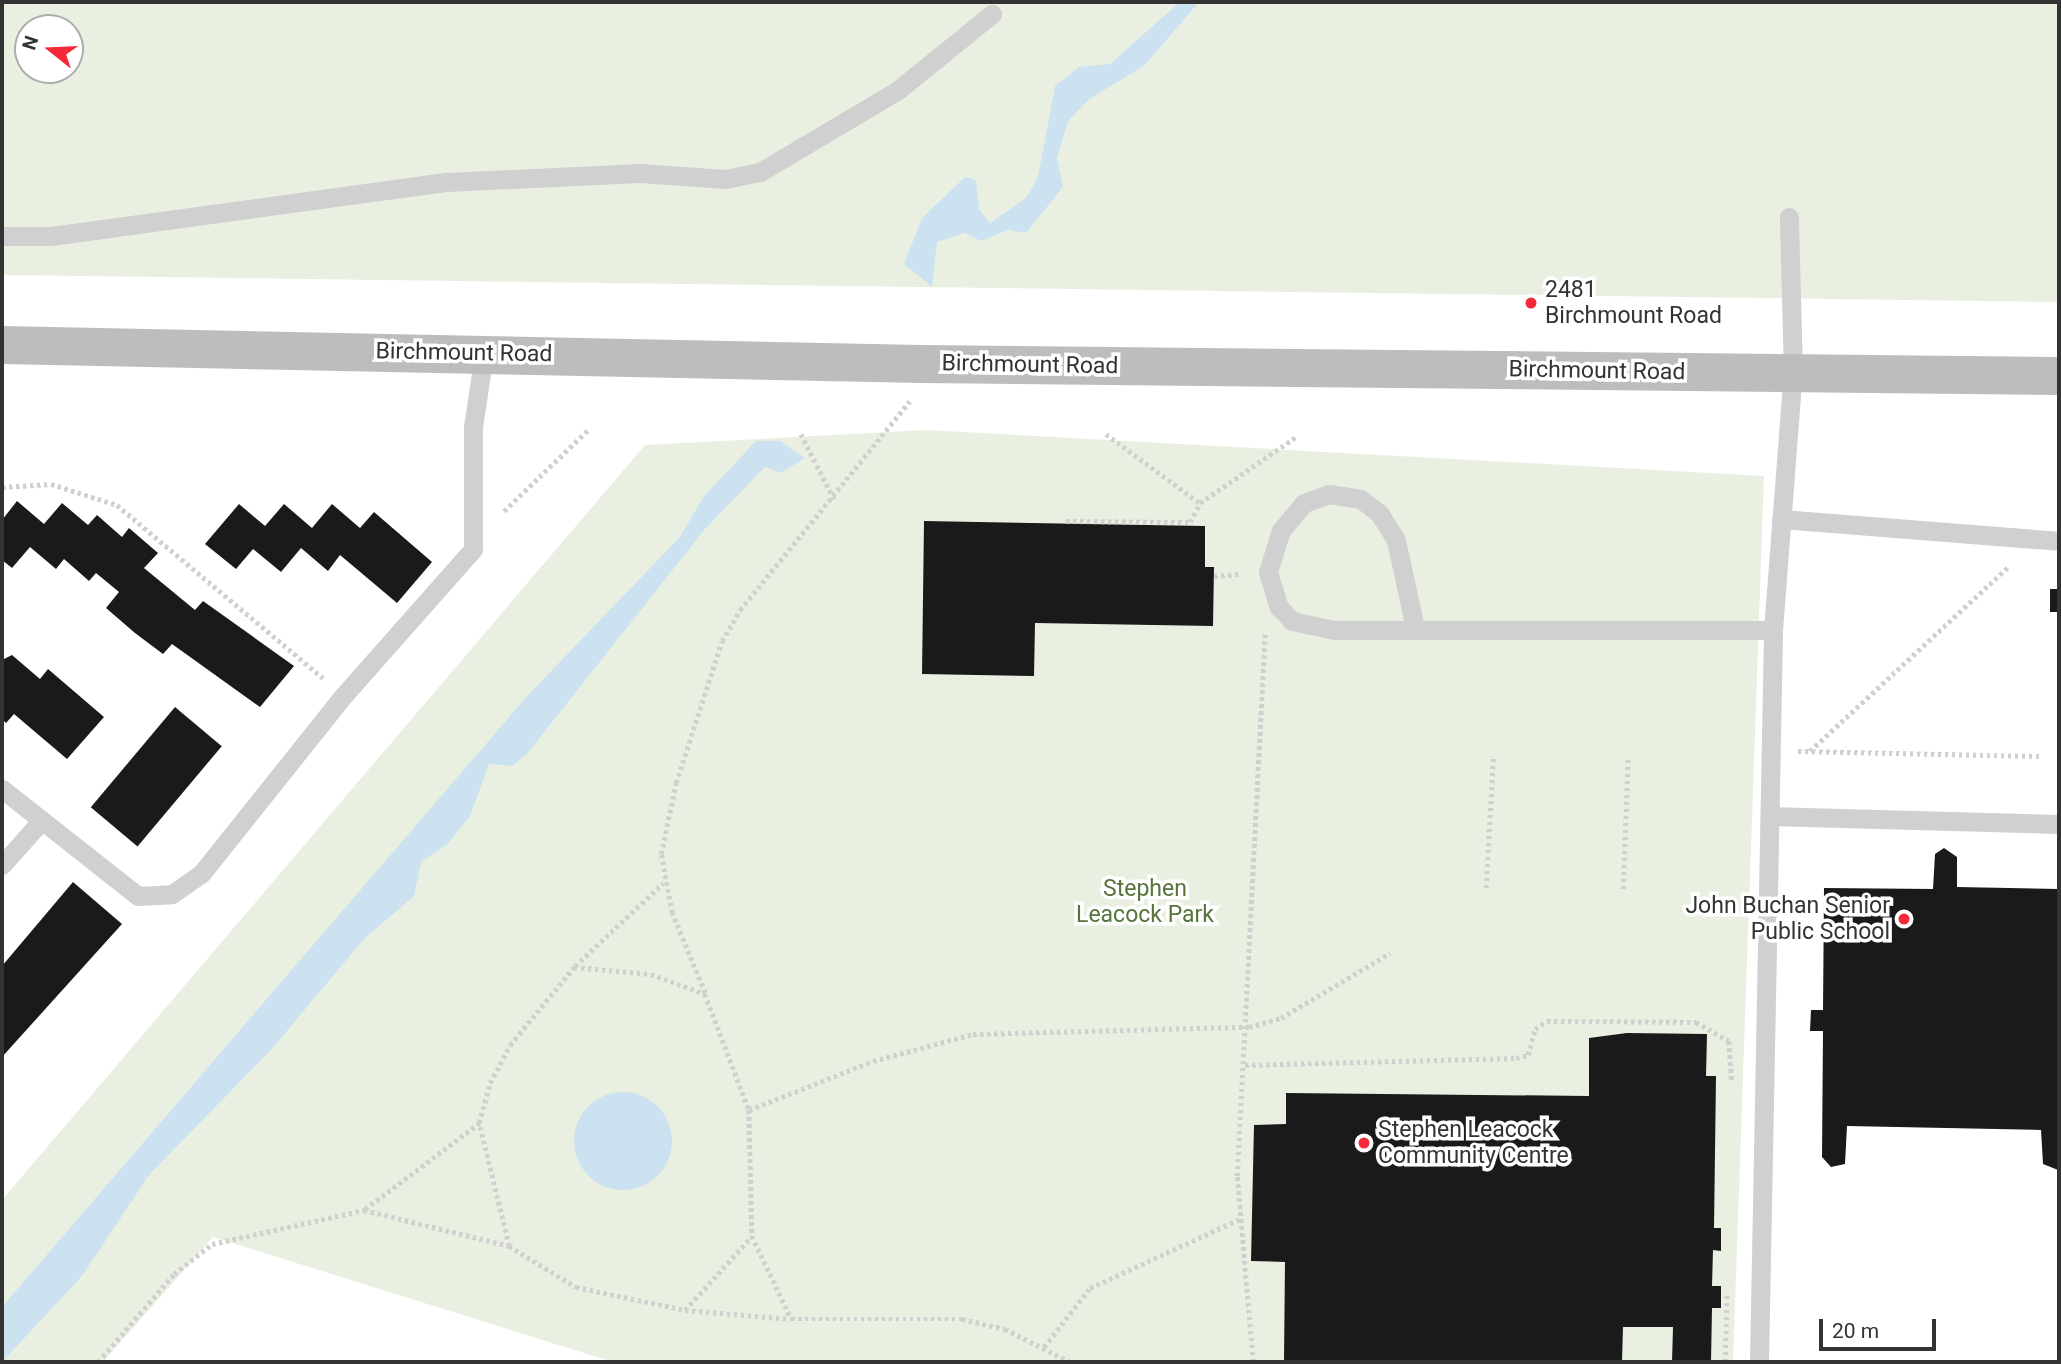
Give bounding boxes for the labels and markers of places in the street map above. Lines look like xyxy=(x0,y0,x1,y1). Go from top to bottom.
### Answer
place label: 2481 Birchmount Road xyxy=(1545,276,1722,330)
marker: 2481 Birchmount Road xyxy=(1523,295,1539,311)
place label: John Buchan Senior Public School xyxy=(1685,892,1890,946)
marker: John Buchan Senior Public School xyxy=(1896,911,1912,927)
place label: Stephen Leacock Community Centre xyxy=(1378,1116,1569,1170)
marker: Stephen Leacock Community Centre xyxy=(1356,1135,1372,1151)

